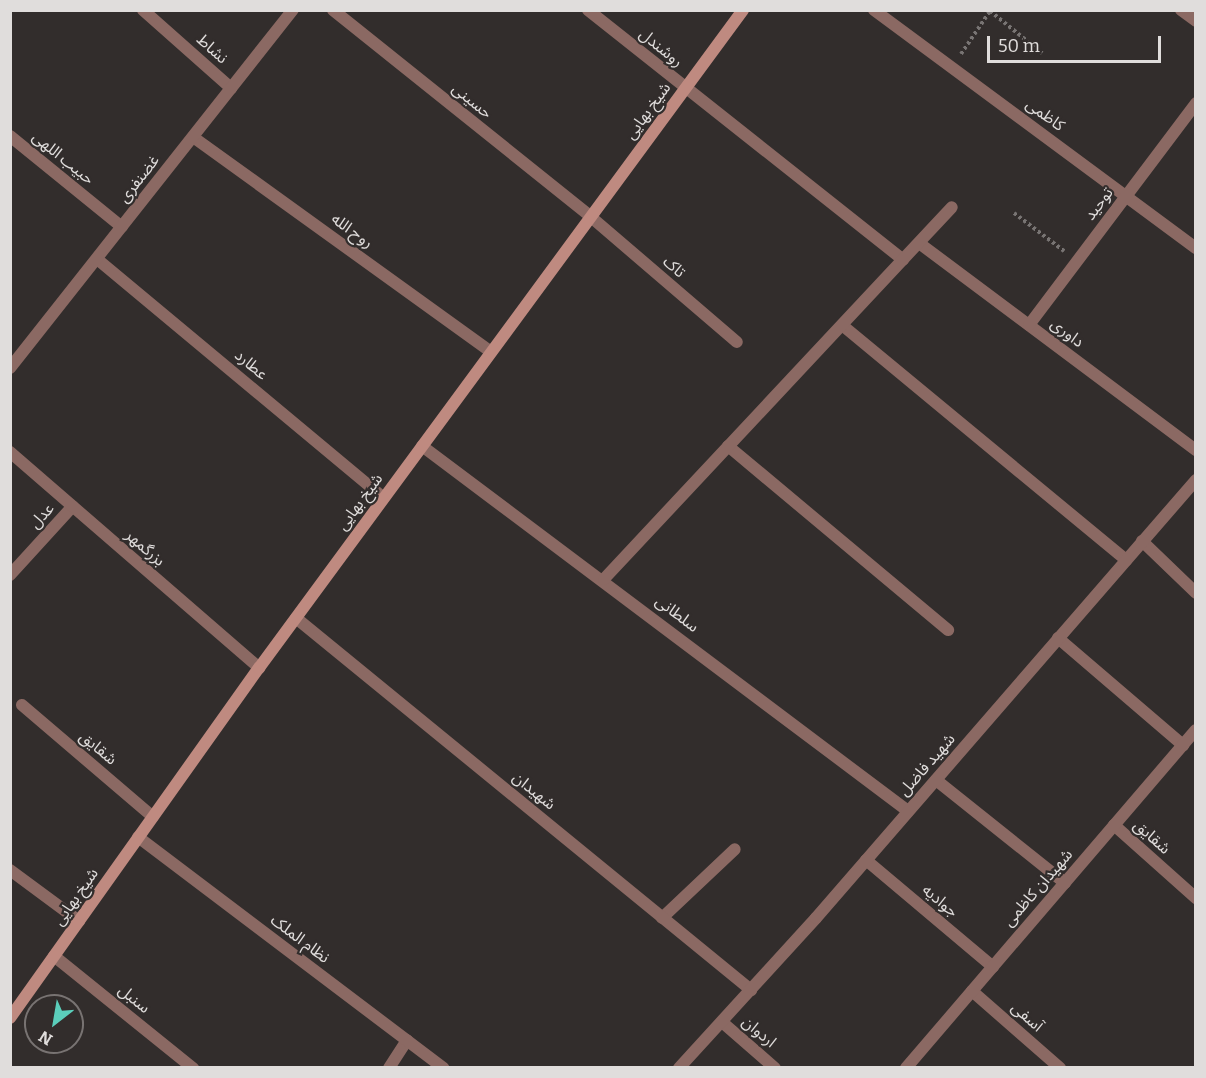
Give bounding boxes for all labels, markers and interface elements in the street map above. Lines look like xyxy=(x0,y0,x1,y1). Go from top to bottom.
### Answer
scale bar xyxy=(990,24,1164,62)
street label: روشندل xyxy=(635,25,687,71)
street label: نشاط xyxy=(193,30,231,68)
text: 50 m xyxy=(998,35,1040,57)
street label: حسینی xyxy=(448,79,496,123)
street label: شیخ بهایی xyxy=(621,79,675,143)
street label: کاظمی xyxy=(1022,95,1068,135)
street label: حبیب اللهی xyxy=(28,127,98,189)
street label: غضنفری xyxy=(114,151,164,207)
street label: توحید xyxy=(1080,184,1118,224)
street label: روح الله xyxy=(327,209,377,253)
street label: تاک xyxy=(659,252,689,282)
street label: داوری xyxy=(1047,314,1087,352)
street label: عطارد xyxy=(231,346,271,384)
street label: شیخ بهایی xyxy=(333,470,387,534)
street label: عدل xyxy=(26,499,58,533)
street label: بزرگمهر xyxy=(121,526,169,570)
street label: سلطانی xyxy=(651,591,703,637)
street label: شقایق xyxy=(75,727,121,769)
street label: شهید فاضل xyxy=(895,730,959,800)
street label: شهیدان xyxy=(509,768,559,814)
street label: شقایق xyxy=(1130,816,1174,858)
street label: شهیدان کاظمی xyxy=(999,845,1077,931)
street label: شیخ بهایی xyxy=(49,865,103,929)
street label: جوادیه xyxy=(918,880,962,922)
street label: نظام الملک xyxy=(267,911,333,967)
street label: سنبل xyxy=(114,980,154,1018)
north arrow xyxy=(24,994,84,1054)
street label: آسفی xyxy=(1007,998,1047,1036)
street label: اردوان xyxy=(738,1012,780,1052)
text: N xyxy=(35,1027,56,1049)

